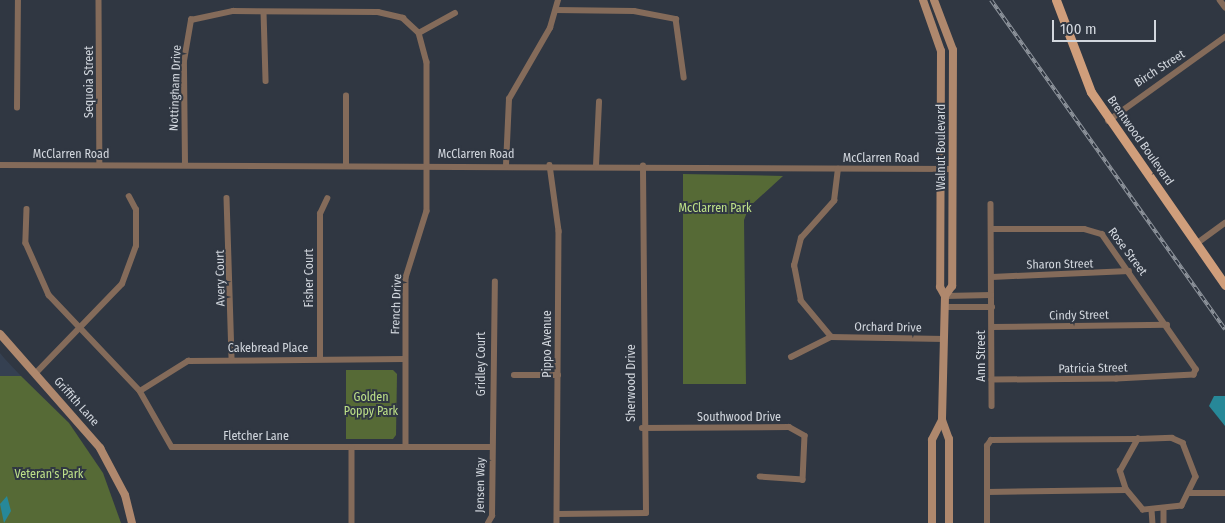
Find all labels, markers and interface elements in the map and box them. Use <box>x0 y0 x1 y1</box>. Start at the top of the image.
scale bar <box>1055 10 1159 42</box>
text: 100 m <box>1060 20 1097 38</box>
street label: Nottingham Drive <box>167 45 185 131</box>
street label: Sequoia Street <box>83 46 97 118</box>
street label: Birch Street <box>1132 47 1188 91</box>
street label: Brentwood Boulevard <box>1104 94 1176 188</box>
street label: Walnut Boulevard <box>935 104 949 190</box>
street label: McClarren Road <box>33 148 109 162</box>
street label: McClarren Road <box>438 148 514 162</box>
street label: McClarren Road <box>843 152 919 166</box>
park label: McClarren Park <box>678 202 752 216</box>
street label: Rose Street <box>1104 225 1150 279</box>
street label: Fisher Court <box>303 249 317 307</box>
street label: Avery Court <box>213 250 229 306</box>
street label: Sharon Street <box>1026 257 1094 273</box>
street label: French Drive <box>389 273 405 335</box>
street label: Cindy Street <box>1049 308 1109 324</box>
street label: Pippo Avenue <box>541 310 555 378</box>
street label: Orchard Drive <box>854 320 922 336</box>
street label: Ann Street <box>975 330 989 382</box>
street label: Gridley Court <box>475 332 489 396</box>
street label: Cakebread Place <box>228 342 308 356</box>
street label: Sherwood Drive <box>625 344 639 422</box>
street label: Patricia Street <box>1058 361 1128 377</box>
street label: Griffith Lane <box>50 375 102 429</box>
park label: Golden Poppy Park <box>344 391 398 419</box>
street label: Southwood Drive <box>697 411 781 425</box>
street label: Fletcher Lane <box>223 430 289 444</box>
street label: Jensen Way <box>473 457 489 513</box>
park label: Veteran's Park <box>15 468 83 482</box>

